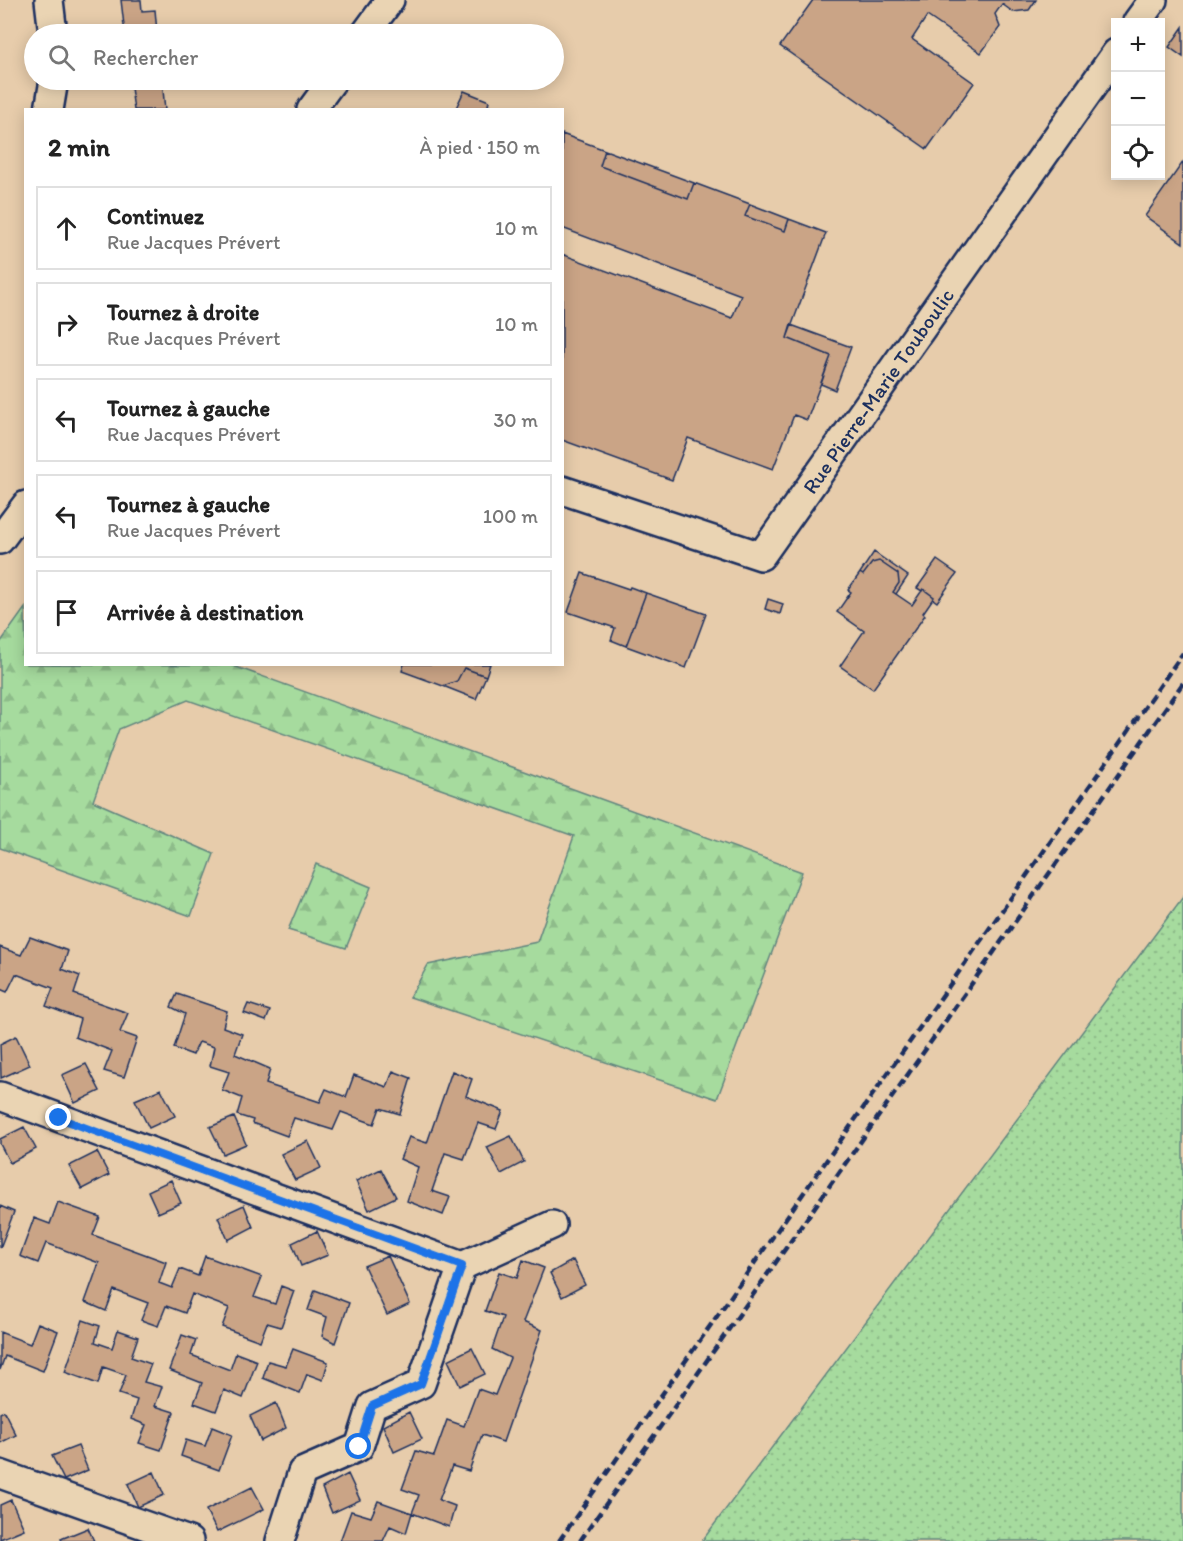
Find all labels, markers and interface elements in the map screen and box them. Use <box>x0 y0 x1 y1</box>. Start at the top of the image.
map controls <box>1111 18 1165 180</box>
button: + <box>1111 18 1165 72</box>
search box <box>24 24 564 90</box>
icon: search <box>45 41 78 74</box>
text: Rechercher <box>93 44 198 71</box>
button: − <box>1111 72 1165 126</box>
button: locate <box>1111 126 1165 180</box>
text: 2 min <box>48 131 110 163</box>
text: À pied · 150 m <box>420 135 540 159</box>
text: Continuez <box>107 203 204 230</box>
icon: ahead <box>50 212 83 245</box>
text: 10 m <box>495 216 538 240</box>
text: Rue Jacques Prévert <box>107 230 281 254</box>
street label: Rue Pierre-Marie Touboulic <box>797 283 959 498</box>
text: Tournez à droite <box>107 299 259 326</box>
icon: right <box>50 308 83 341</box>
text: 10 m <box>495 312 538 336</box>
text: Rue Jacques Prévert <box>107 326 281 350</box>
text: Tournez à gauche <box>107 395 270 422</box>
icon: left <box>50 404 83 437</box>
text: 30 m <box>493 408 538 432</box>
text: Rue Jacques Prévert <box>107 422 281 446</box>
text: Tournez à gauche <box>107 491 270 518</box>
icon: left <box>50 500 83 533</box>
text: 100 m <box>483 504 538 528</box>
text: Rue Jacques Prévert <box>107 518 281 542</box>
icon: arrive <box>50 596 83 629</box>
text: Arrivée à destination <box>107 599 303 626</box>
route end <box>45 1104 71 1130</box>
route start <box>345 1433 371 1459</box>

